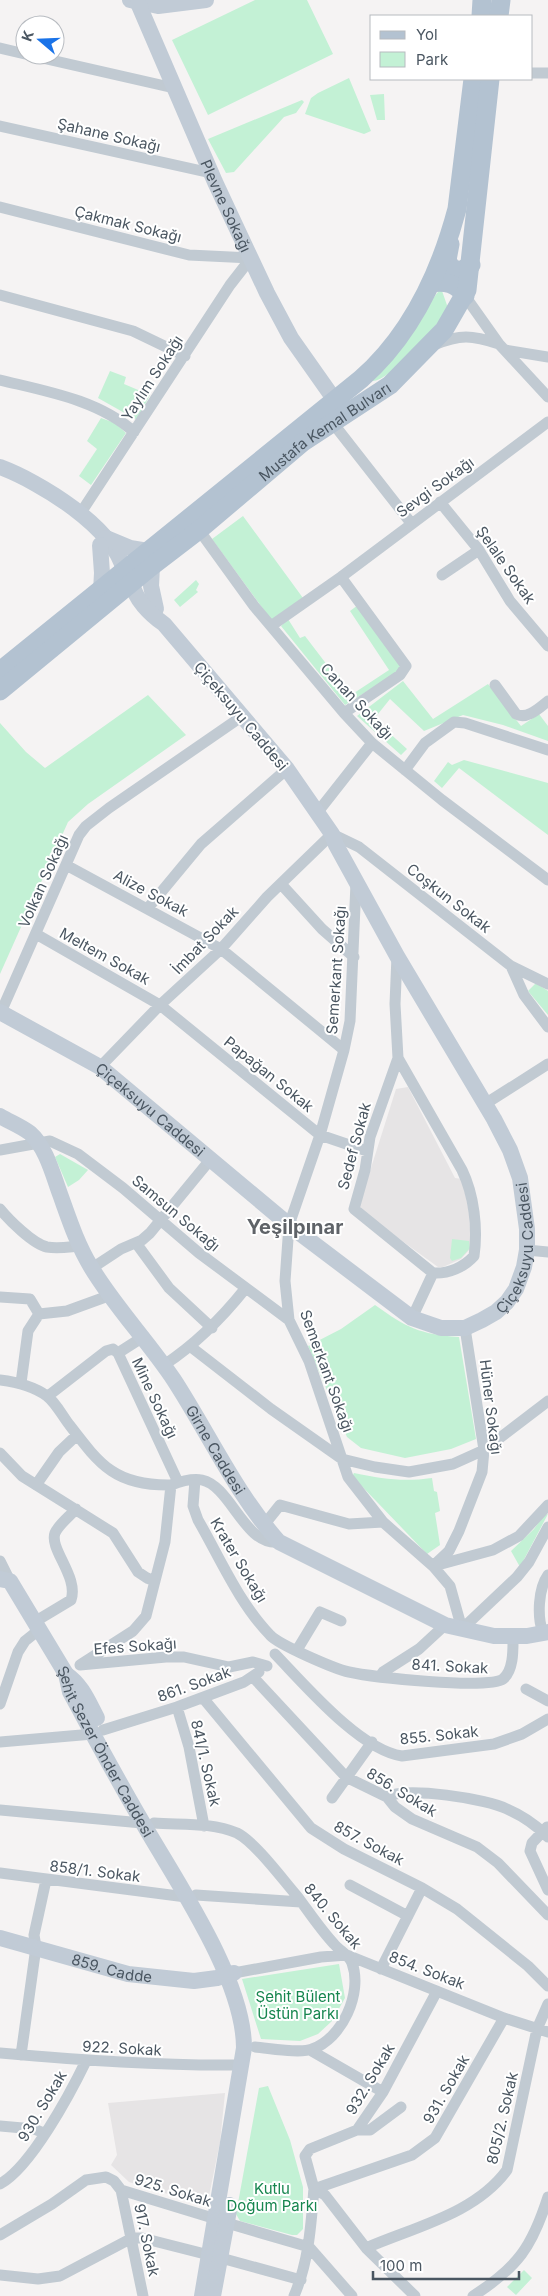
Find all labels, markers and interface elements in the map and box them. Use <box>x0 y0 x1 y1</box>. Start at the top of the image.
north arrow <box>15 15 65 65</box>
legend <box>370 15 533 80</box>
text: Yol <box>416 25 438 44</box>
text: K <box>18 28 37 43</box>
text: Park <box>416 50 449 69</box>
street label: Şahane Sokağı <box>56 114 162 156</box>
street label: Plevne Sokağı <box>197 156 256 255</box>
street label: Çakmak Sokağı <box>72 202 184 246</box>
street label: Yaylım Sokağı <box>117 331 187 425</box>
street label: Mustafa Kemal Bulvarı <box>255 378 394 485</box>
street label: Sevgi Sokağı <box>392 452 478 522</box>
street label: Şelale Sokak <box>472 522 540 608</box>
street label: Çiçeksuyu Caddesi <box>190 658 292 774</box>
street label: Canan Sokağı <box>317 659 397 743</box>
street label: Volkan Sokağı <box>14 831 72 931</box>
street label: Coşkun Sokak <box>403 859 495 937</box>
street label: Alize Sokak <box>110 865 192 921</box>
street label: İmbat Sokak <box>168 901 243 978</box>
street label: Semerkant Sokağı <box>322 905 350 1035</box>
street label: Meltem Sokak <box>56 923 154 989</box>
street label: Papağan Sokak <box>220 1032 318 1116</box>
street label: Çiçeksuyu Caddesi <box>92 1058 209 1160</box>
street label: Sedef Sokak <box>333 1100 375 1192</box>
street label: Samsun Sokağı <box>128 1171 224 1255</box>
street label: Çiçeksuyu Caddesi <box>491 1181 537 1317</box>
district label: Yeşilpınar <box>247 1215 343 1239</box>
street label: Semerkant Sokağı <box>296 1307 358 1435</box>
street label: Mine Sokağı <box>128 1355 182 1441</box>
street label: Hüner Sokağı <box>476 1358 506 1456</box>
street label: Girne Caddesi <box>182 1401 250 1498</box>
street label: Krater Sokağı <box>206 1514 272 1606</box>
street label: Efes Sokağı <box>93 1634 177 1658</box>
street label: 841. Sokak <box>411 1655 490 1678</box>
street label: Şehit Sezer Önder Caddesi <box>54 1662 158 1840</box>
street label: 861. Sokak <box>155 1662 234 1706</box>
street label: 841/1. Sokak <box>187 1718 225 1809</box>
street label: 855. Sokak <box>399 1721 480 1749</box>
street label: 856. Sokak <box>363 1763 442 1821</box>
street label: 857. Sokak <box>331 1817 408 1870</box>
street label: 858/1. Sokak <box>49 1856 142 1886</box>
street label: 840. Sokak <box>300 1879 367 1953</box>
street label: 854. Sokak <box>386 1947 468 1993</box>
street label: 859. Cadde <box>69 1949 153 1986</box>
park label: Şehit Bülent Üstün Parkı <box>256 1987 341 2023</box>
street label: 922. Sokak <box>82 2036 163 2060</box>
street label: 932. Sokak <box>341 2039 399 2118</box>
street label: 931. Sokak <box>419 2050 474 2127</box>
street label: 930. Sokak <box>13 2066 71 2145</box>
street label: 805/2. Sokak <box>482 2069 522 2166</box>
street label: 925. Sokak <box>132 2169 214 2211</box>
park label: Kutlu Doğum Parkı <box>227 2179 318 2215</box>
street label: 917. Sokak <box>130 2202 164 2279</box>
scale bar <box>373 2248 519 2280</box>
text: 100 m <box>380 2256 422 2275</box>

